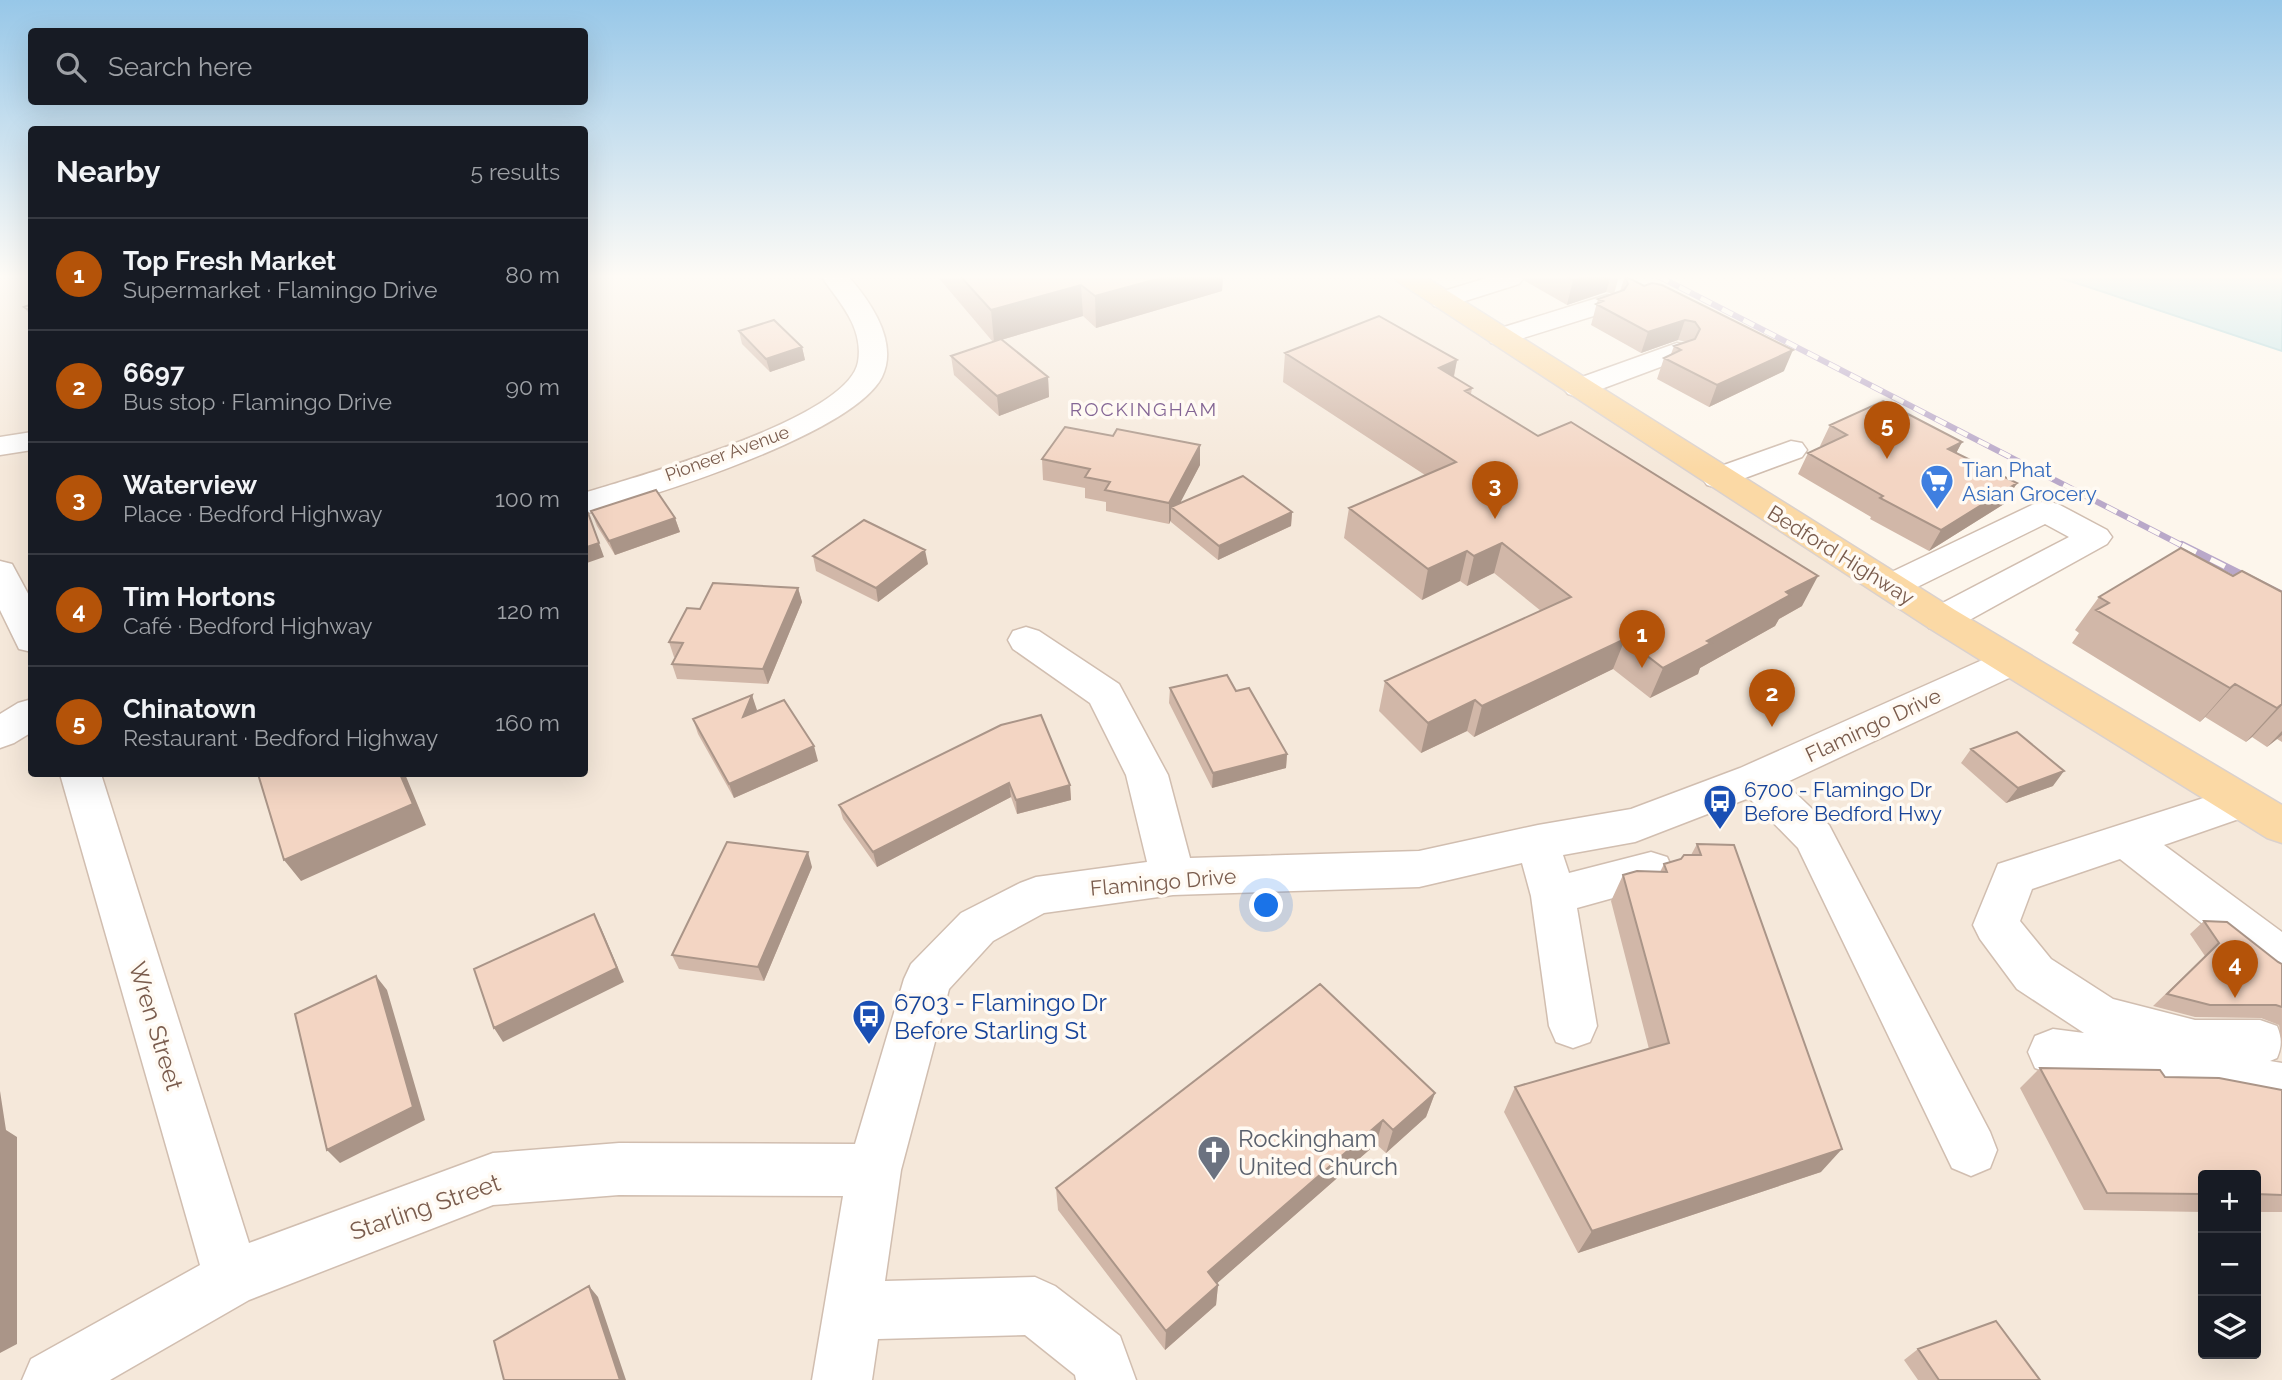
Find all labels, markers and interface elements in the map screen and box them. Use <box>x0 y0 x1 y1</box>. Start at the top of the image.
search box <box>28 28 588 105</box>
icon: search <box>52 48 90 86</box>
text: Search here <box>108 52 252 82</box>
text: Nearby <box>56 154 160 189</box>
text: 5 results <box>471 158 560 185</box>
text: Top Fresh Market <box>123 246 336 276</box>
text: 1 <box>73 261 85 288</box>
text: 80 m <box>505 261 560 288</box>
text: Supermarket · Flamingo Drive <box>123 276 437 303</box>
text: 6697 <box>123 358 184 388</box>
text: 2 <box>73 373 85 400</box>
text: 90 m <box>505 373 560 400</box>
text: Bus stop · Flamingo Drive <box>123 388 392 415</box>
district label: ROCKINGHAM <box>1070 398 1218 420</box>
pin: 5 <box>1864 401 1910 459</box>
street label: Pioneer Avenue <box>662 421 792 485</box>
place label: Tian Phat Asian Grocery <box>1962 457 2097 506</box>
pin: 3 <box>1472 461 1518 519</box>
supermarket icon: Tian Phat Asian Grocery <box>1918 462 1956 511</box>
text: Waterview <box>123 470 257 500</box>
text: 3 <box>73 485 85 512</box>
text: 100 m <box>495 485 560 512</box>
text: Place · Bedford Highway <box>123 500 383 527</box>
street label: Bedford Highway <box>1763 500 1919 610</box>
text: Tim Hortons <box>123 582 275 612</box>
text: 4 <box>72 597 86 624</box>
text: 120 m <box>497 597 560 624</box>
pin: 1 <box>1619 610 1665 668</box>
text: Café · Bedford Highway <box>123 612 372 639</box>
pin: 2 <box>1749 669 1795 727</box>
street label: Flamingo Drive <box>1801 683 1945 767</box>
text: Chinatown <box>123 694 256 724</box>
text: 5 <box>73 709 85 736</box>
text: 160 m <box>495 709 560 736</box>
text: Restaurant · Bedford Highway <box>123 724 438 751</box>
place label: 6700 - Flamingo Dr Before Bedford Hwy <box>1744 777 1942 826</box>
bus stop icon: 6700 - Flamingo Dr Before Bedford Hwy <box>1701 782 1739 831</box>
street label: Flamingo Drive <box>1089 863 1237 901</box>
your location <box>1249 888 1283 922</box>
pin: 4 <box>2212 940 2258 998</box>
street label: Wren Street <box>123 958 189 1094</box>
place label: 6703 - Flamingo Dr Before Starling St <box>894 988 1108 1045</box>
bus stop icon: 6703 - Flamingo Dr Before Starling St <box>850 997 888 1046</box>
place label: Rockingham United Church <box>1238 1124 1398 1181</box>
church icon: Rockingham United Church <box>1195 1133 1233 1182</box>
street label: Starling Street <box>346 1168 504 1246</box>
map controls <box>2198 1170 2261 1359</box>
button: + <box>2198 1170 2261 1233</box>
button: − <box>2198 1233 2261 1296</box>
button: layers <box>2198 1296 2261 1359</box>

